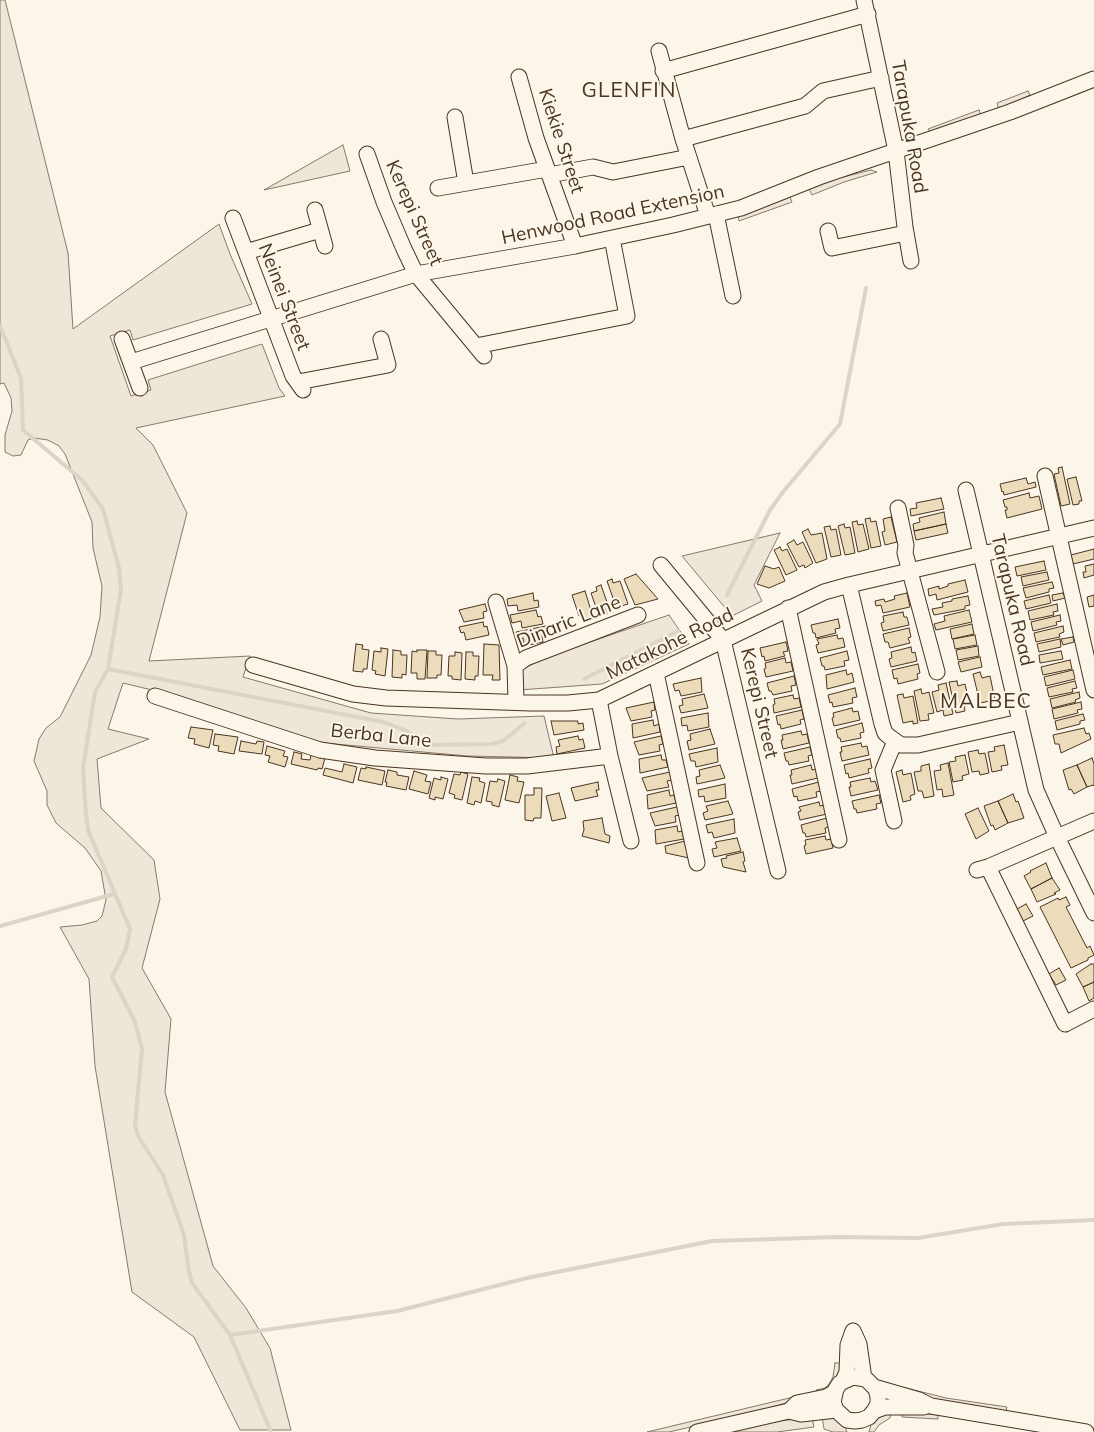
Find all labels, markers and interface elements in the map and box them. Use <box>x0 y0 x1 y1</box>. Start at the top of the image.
street label: Tarapuka Road <box>886 59 932 195</box>
district label: GLENFIN <box>581 78 677 104</box>
street label: Kiekie Street <box>533 86 589 196</box>
street label: Kerepi Street <box>381 157 447 269</box>
street label: Henwood Road Extension <box>500 180 726 250</box>
street label: Neinei Street <box>253 240 315 354</box>
street label: Tarapuka Road <box>986 532 1038 668</box>
street label: Dinaric Lane <box>514 591 624 653</box>
street label: Matakohe Road <box>602 603 738 685</box>
street label: Kerepi Street <box>735 646 783 760</box>
district label: MALBEC <box>939 689 1033 715</box>
street label: Berba Lane <box>330 719 432 753</box>

